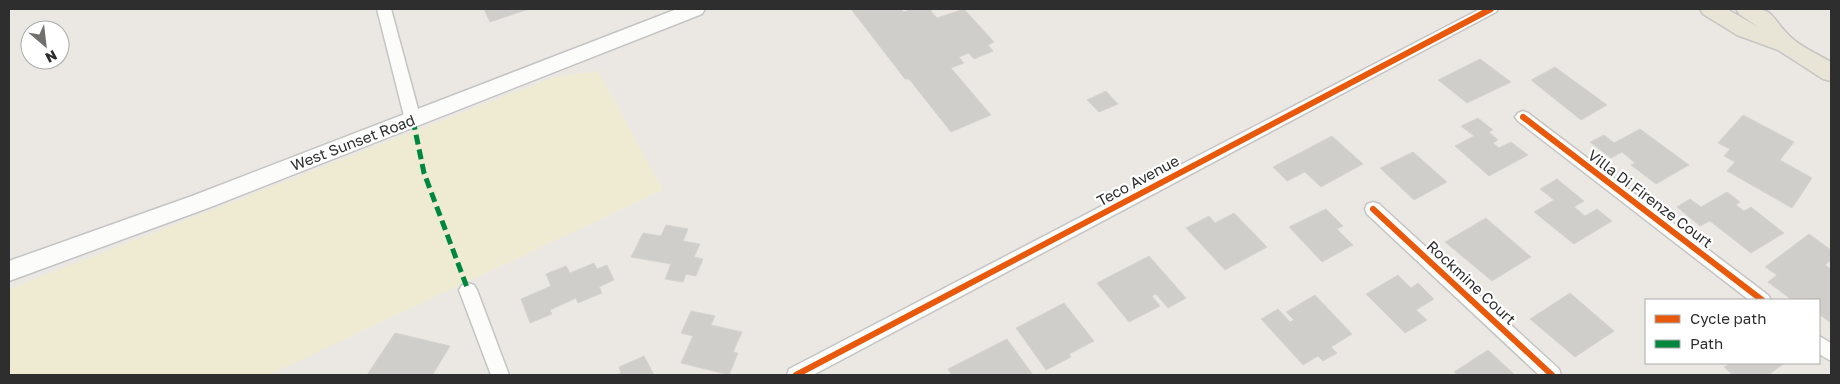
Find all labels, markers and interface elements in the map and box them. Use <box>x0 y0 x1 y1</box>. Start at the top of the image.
north arrow <box>20 20 70 70</box>
text: N <box>43 47 60 67</box>
street label: West Sunset Road <box>288 110 417 174</box>
street label: Villa Di Firenze Court <box>1585 145 1716 251</box>
street label: Teco Avenue <box>1093 151 1182 209</box>
street label: Rockmine Court <box>1423 236 1520 328</box>
legend <box>1645 299 1820 364</box>
text: Cycle path <box>1690 309 1766 327</box>
text: Path <box>1690 334 1723 352</box>

